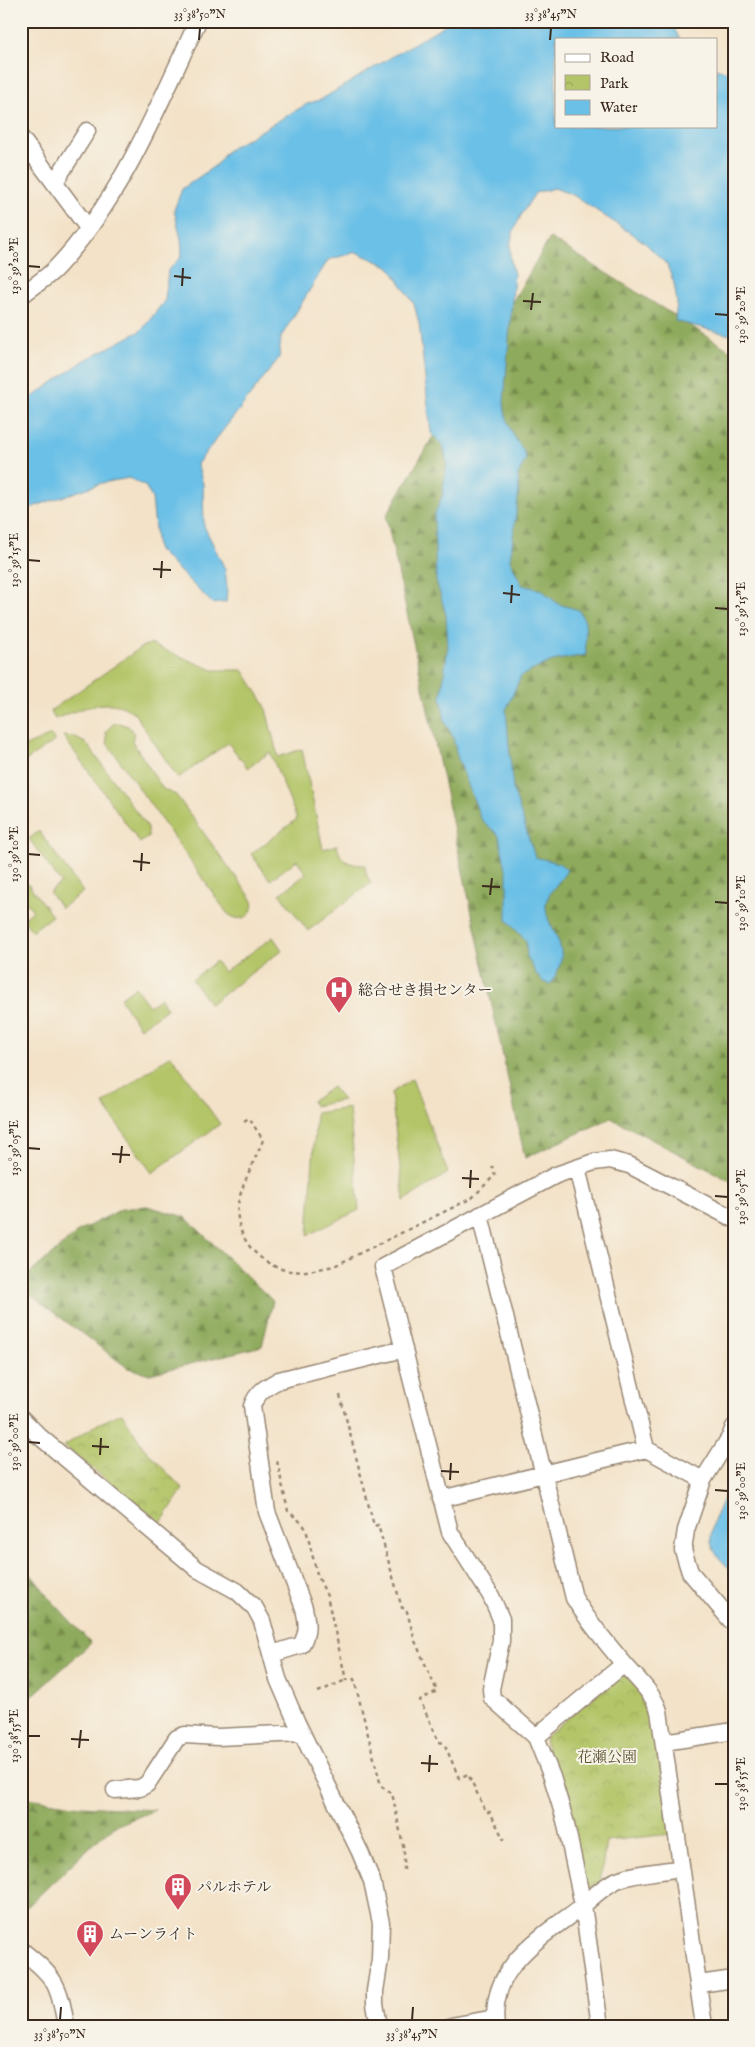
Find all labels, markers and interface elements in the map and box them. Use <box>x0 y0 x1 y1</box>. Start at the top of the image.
text: 33°38'50"N <box>174 7 227 22</box>
text: 33°38'45"N <box>525 7 578 22</box>
legend <box>555 38 718 128</box>
text: Road <box>600 48 635 67</box>
text: Park <box>600 74 630 93</box>
text: Water <box>600 98 638 117</box>
text: 130°39'20"E <box>7 237 22 295</box>
text: 130°39'20"E <box>734 286 749 344</box>
text: 130°39'15"E <box>7 533 22 587</box>
text: 130°39'15"E <box>734 582 749 636</box>
text: 130°39'10"E <box>7 826 22 882</box>
text: 130°39'10"E <box>734 875 749 931</box>
hospital icon: 総合せき損センター <box>324 975 354 1014</box>
place label: 総合せき損センター <box>358 981 492 1000</box>
text: 130°39'05"E <box>7 1120 22 1176</box>
text: 130°39'05"E <box>734 1169 749 1225</box>
text: 130°39'00"E <box>7 1413 22 1471</box>
text: 130°39'00"E <box>734 1462 749 1520</box>
text: 130°38'55"E <box>7 1709 22 1763</box>
park label: 花瀬公園 <box>577 1748 637 1767</box>
text: 130°38'55"E <box>734 1757 749 1811</box>
building icon: パルホテル <box>163 1872 193 1911</box>
place label: パルホテル <box>197 1878 271 1897</box>
building icon: ムーンライト <box>75 1919 105 1958</box>
place label: ムーンライト <box>109 1925 198 1944</box>
text: 33°38'50"N <box>34 2027 87 2042</box>
text: 33°38'45"N <box>386 2027 439 2042</box>

